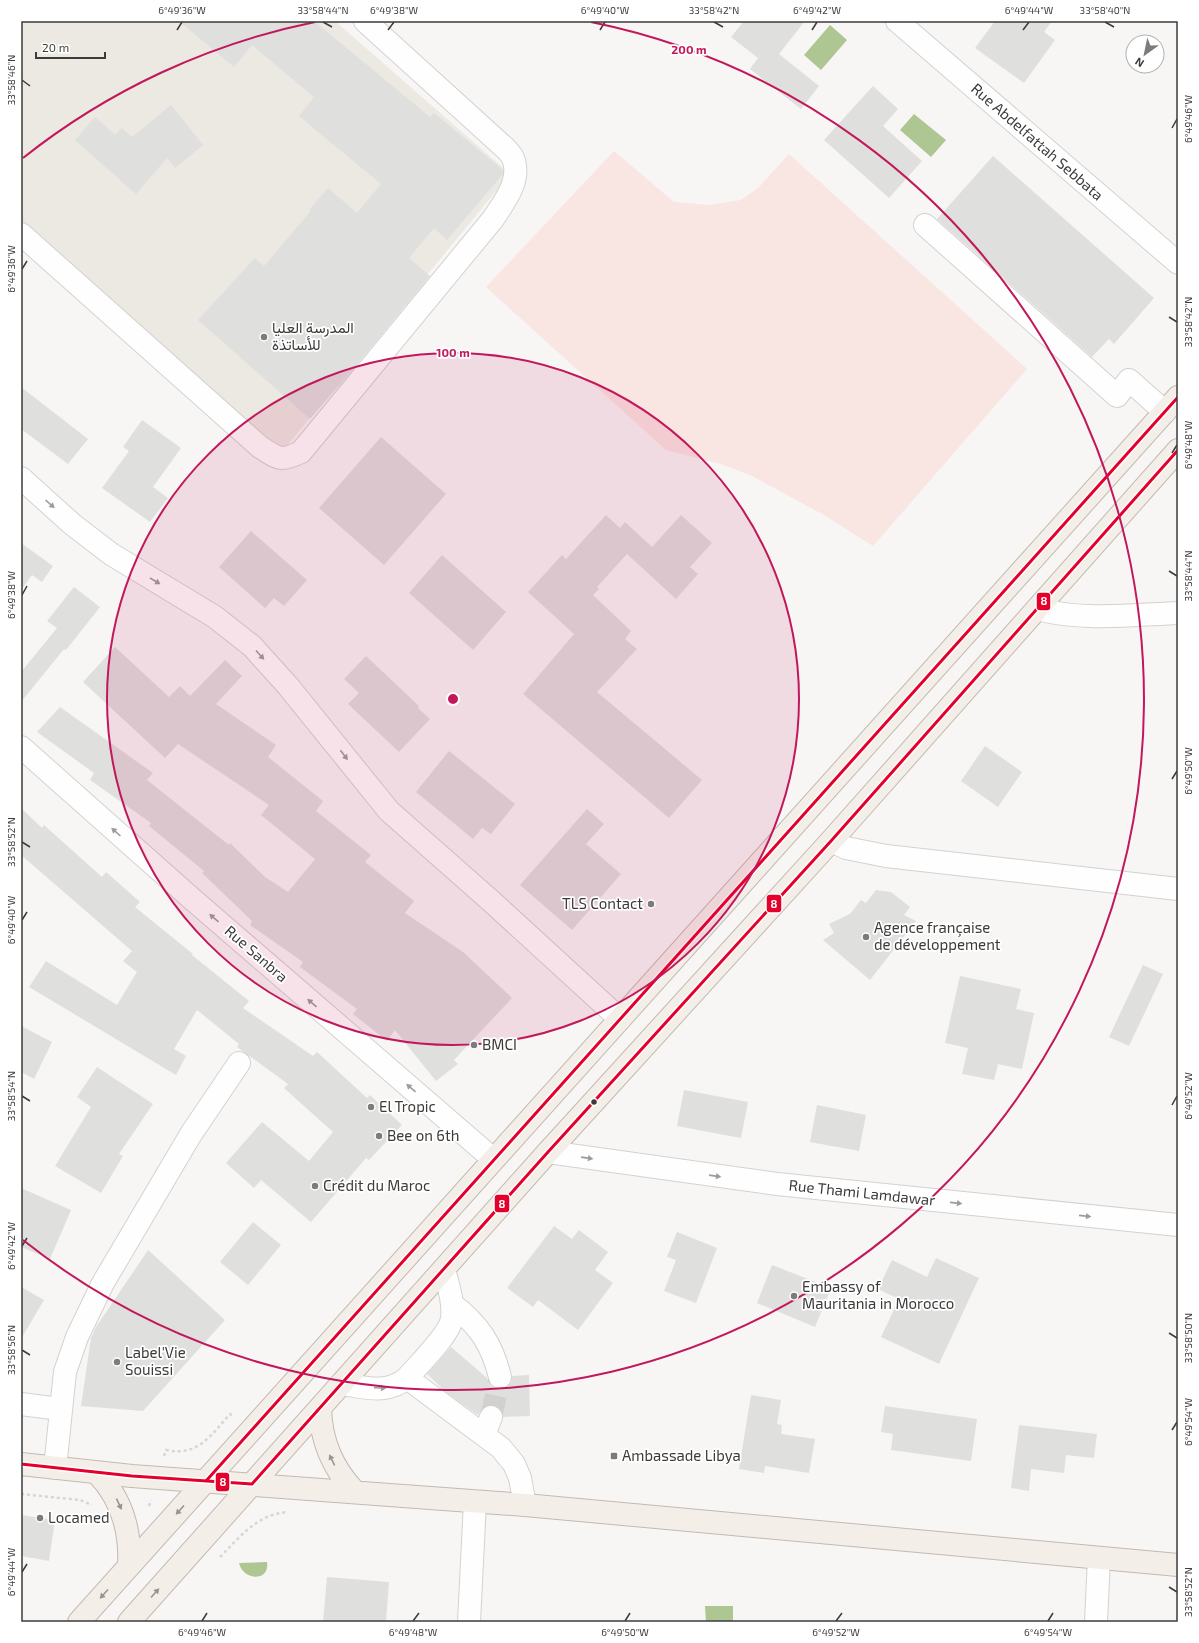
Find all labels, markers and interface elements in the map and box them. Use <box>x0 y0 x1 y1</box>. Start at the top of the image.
text: 6°49'36"W <box>158 4 206 16</box>
text: 33°58'44"N <box>298 4 348 16</box>
text: 6°49'38"W <box>370 4 418 16</box>
text: 6°49'40"W <box>581 4 630 16</box>
text: 33°58'42"N <box>689 4 739 16</box>
text: 6°49'42"W <box>793 4 841 16</box>
text: 6°49'44"W <box>1005 4 1054 16</box>
text: 33°58'40"N <box>1080 4 1130 16</box>
scale bar <box>36 34 105 60</box>
north arrow <box>1125 34 1165 74</box>
text: 20 m <box>42 40 69 54</box>
text: 200 m <box>671 42 707 56</box>
text: 33°58'46"N <box>5 55 17 105</box>
text: N <box>1132 55 1146 70</box>
street label: Rue Abdelfattah Sebbata <box>968 79 1107 204</box>
text: 6°49'46"W <box>1182 94 1194 143</box>
text: 6°49'36"W <box>5 245 17 293</box>
text: 33°58'42"N <box>1182 297 1194 347</box>
place label: المدرسة العليا للأساتذة <box>272 318 354 353</box>
marker: المدرسة العليا للأساتذة <box>259 332 269 342</box>
text: 100 m <box>436 345 470 359</box>
text: 6°49'48"W <box>1182 420 1194 469</box>
one-way arrow <box>45 500 55 509</box>
text: 33°58'44"N <box>1182 551 1194 601</box>
text: 6°49'38"W <box>5 571 17 619</box>
one-way arrow <box>149 577 161 584</box>
line badge: 8 <box>1036 592 1051 611</box>
text: 8 <box>1041 594 1048 607</box>
one-way arrow <box>256 650 265 661</box>
centre of rings <box>446 692 460 706</box>
text: 6°49'50"W <box>1182 747 1194 795</box>
one-way arrow <box>340 749 348 760</box>
text: 33°58'52"N <box>5 817 17 867</box>
one-way arrow <box>112 828 121 837</box>
place label: TLS Contact <box>562 894 643 912</box>
line badge: 8 <box>766 894 782 913</box>
text: 6°49'40"W <box>5 895 17 944</box>
text: 8 <box>771 897 778 910</box>
marker: TLS Contact <box>646 899 656 909</box>
one-way arrow <box>208 913 219 922</box>
place label: Agence française de développement <box>874 918 1001 953</box>
street label: Rue Sanbra <box>222 921 292 985</box>
marker: Agence française de développement <box>861 932 871 942</box>
one-way arrow <box>307 998 318 1007</box>
place label: BMCI <box>482 1035 517 1053</box>
marker: BMCI <box>469 1040 479 1050</box>
text: 33°58'54"N <box>5 1071 17 1121</box>
text: 6°49'52"W <box>1182 1072 1194 1120</box>
one-way arrow <box>405 1083 416 1092</box>
place label: El Tropic <box>379 1097 436 1115</box>
unlabelled marker <box>589 1097 599 1107</box>
marker: El Tropic <box>366 1102 376 1112</box>
place label: Bee on 6th <box>387 1126 459 1144</box>
marker: Bee on 6th <box>374 1131 384 1141</box>
one-way arrow <box>581 1155 593 1161</box>
one-way arrow <box>709 1173 721 1179</box>
street label: Rue Thami Lamdawar <box>788 1175 936 1209</box>
place label: Crédit du Maroc <box>323 1176 430 1194</box>
marker: Crédit du Maroc <box>310 1181 320 1191</box>
line badge: 8 <box>494 1194 510 1213</box>
text: 8 <box>499 1197 506 1210</box>
one-way arrow <box>950 1199 962 1206</box>
one-way arrow <box>1079 1212 1091 1219</box>
text: 6°49'42"W <box>5 1222 17 1270</box>
place label: Embassy of Mauritania in Morocco <box>802 1277 954 1312</box>
marker: Embassy of Mauritania in Morocco <box>789 1291 799 1301</box>
text: 33°58'50"N <box>1182 1313 1194 1363</box>
text: 33°58'56"N <box>5 1325 17 1375</box>
place label: Label'Vie Souissi <box>125 1343 186 1378</box>
marker: Label'Vie Souissi <box>112 1357 122 1367</box>
one-way arrow <box>374 1385 386 1392</box>
text: 6°49'54"W <box>1182 1398 1194 1446</box>
place label: Ambassade Libya <box>622 1446 741 1464</box>
marker: Ambassade Libya <box>609 1451 619 1461</box>
one-way arrow <box>329 1454 335 1466</box>
line badge: 8 <box>215 1472 230 1492</box>
text: 8 <box>220 1475 227 1488</box>
one-way arrow <box>116 1499 122 1510</box>
one-way arrow <box>175 1505 185 1515</box>
place label: Locamed <box>48 1508 110 1526</box>
marker: Locamed <box>35 1513 45 1523</box>
text: 6°49'44"W <box>5 1547 17 1596</box>
text: 33°58'52"N <box>1182 1567 1194 1617</box>
one-way arrow <box>150 1588 159 1598</box>
one-way arrow <box>99 1589 108 1599</box>
text: 6°49'46"W <box>178 1626 227 1638</box>
text: 6°49'48"W <box>389 1626 438 1638</box>
text: 6°49'50"W <box>601 1626 649 1638</box>
text: 6°49'52"W <box>812 1626 860 1638</box>
text: 6°49'54"W <box>1024 1626 1072 1638</box>

